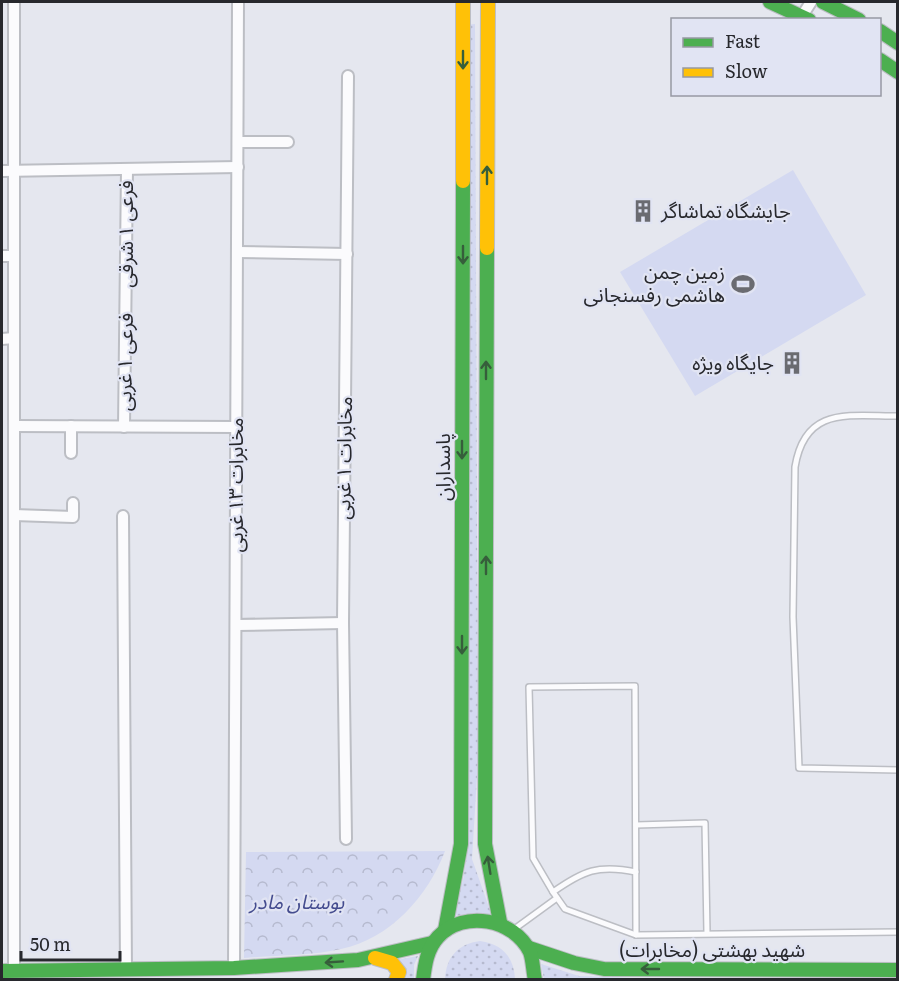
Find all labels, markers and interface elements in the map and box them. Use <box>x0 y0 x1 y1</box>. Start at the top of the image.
legend <box>671 18 881 96</box>
text: Fast <box>725 27 761 54</box>
one-way arrow <box>457 49 469 69</box>
text: Slow <box>725 57 768 84</box>
one-way arrow <box>481 166 493 186</box>
street label: فرعی ۱ شرقی <box>109 180 139 288</box>
place label: جایشگاه تماشاگر <box>660 194 791 224</box>
building icon: جایشگاه تماشاگر <box>630 198 656 224</box>
one-way arrow <box>457 244 469 264</box>
place label: زمین چمن هاشمی رفسنجانی <box>584 255 725 308</box>
sports icon: زمین چمن هاشمی رفسنجانی <box>730 271 756 297</box>
street label: فرعی ۱ غربی <box>107 313 139 411</box>
place label: جایگاه ویژه <box>692 346 774 376</box>
building icon: جایگاه ویژه <box>779 350 805 376</box>
one-way arrow <box>480 361 492 381</box>
street label: مخابرات ۱ غربی <box>326 396 358 520</box>
street label: مخابرات ۱۳ غربی <box>219 418 249 552</box>
street label: پاسداران <box>426 433 456 501</box>
one-way arrow <box>456 439 468 459</box>
one-way arrow <box>480 556 492 576</box>
one-way arrow <box>456 634 468 654</box>
one-way arrow <box>483 856 494 875</box>
park label: بوستان مادر <box>248 885 345 915</box>
scale bar <box>21 924 120 962</box>
text: 50 m <box>30 930 71 957</box>
street label: شهید بهشتی (مخابرات) <box>619 933 805 963</box>
one-way arrow <box>324 957 344 968</box>
one-way arrow <box>641 963 661 975</box>

